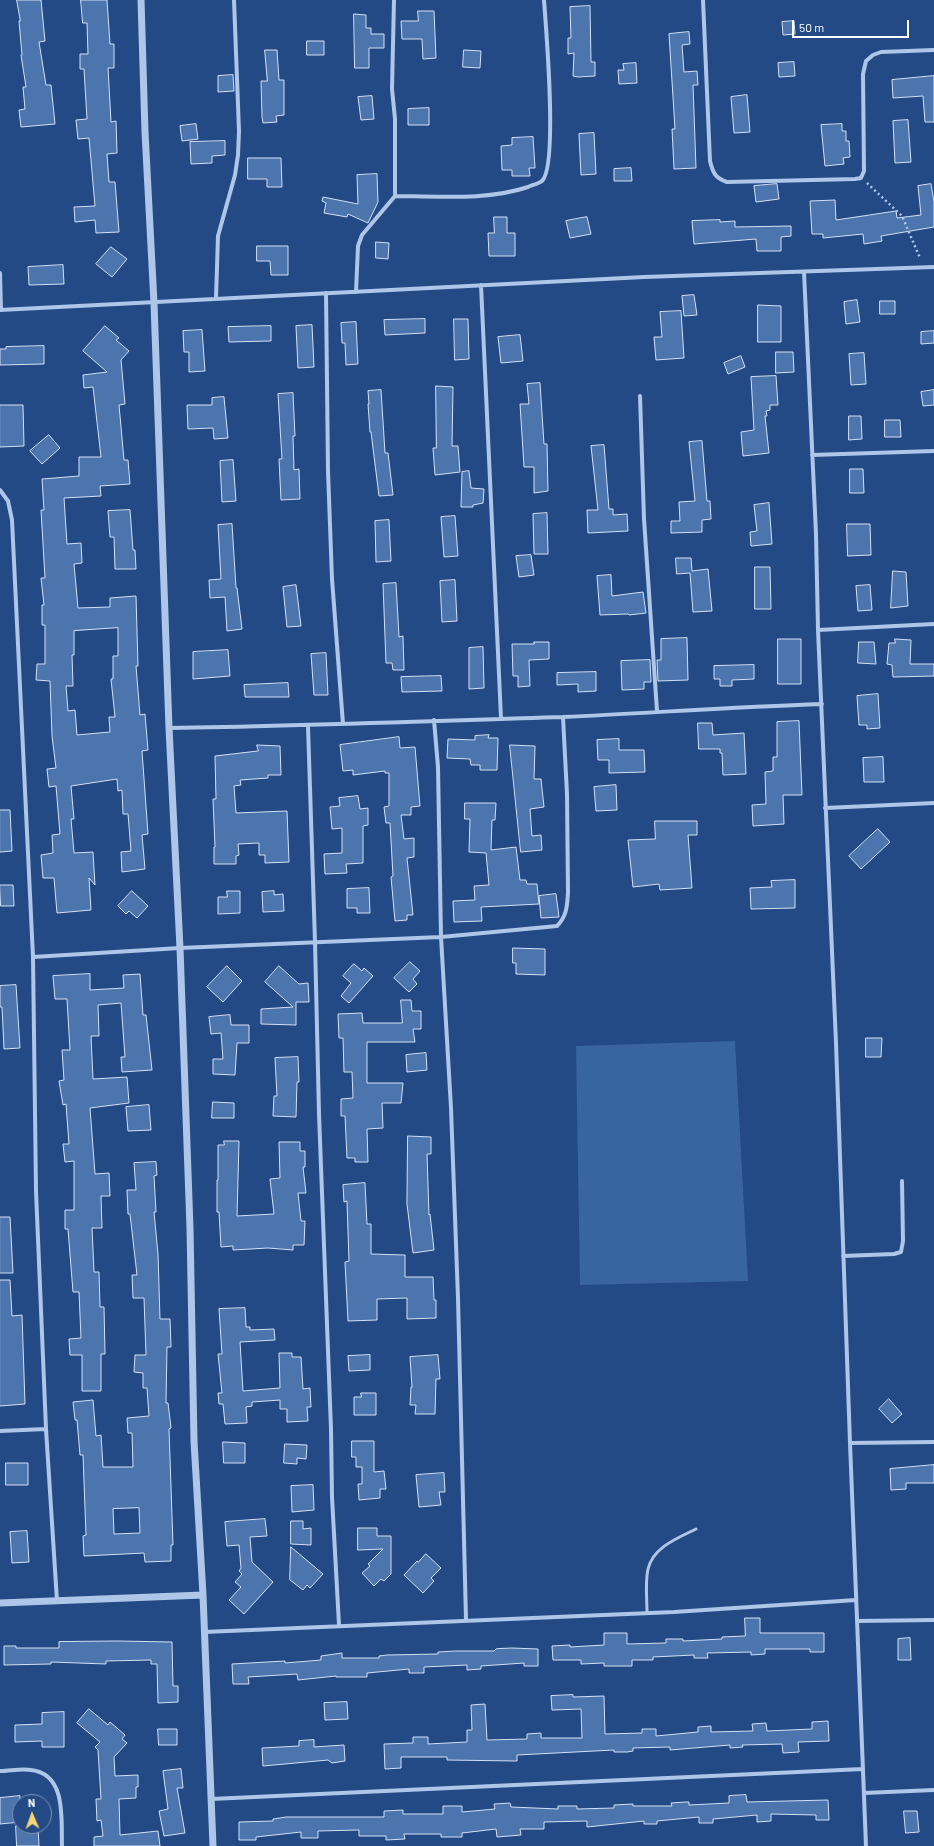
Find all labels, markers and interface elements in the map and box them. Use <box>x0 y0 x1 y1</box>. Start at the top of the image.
scale bar <box>794 12 911 38</box>
text: 50 m <box>799 20 824 34</box>
north arrow <box>12 1794 52 1834</box>
text: N <box>28 1796 35 1809</box>

